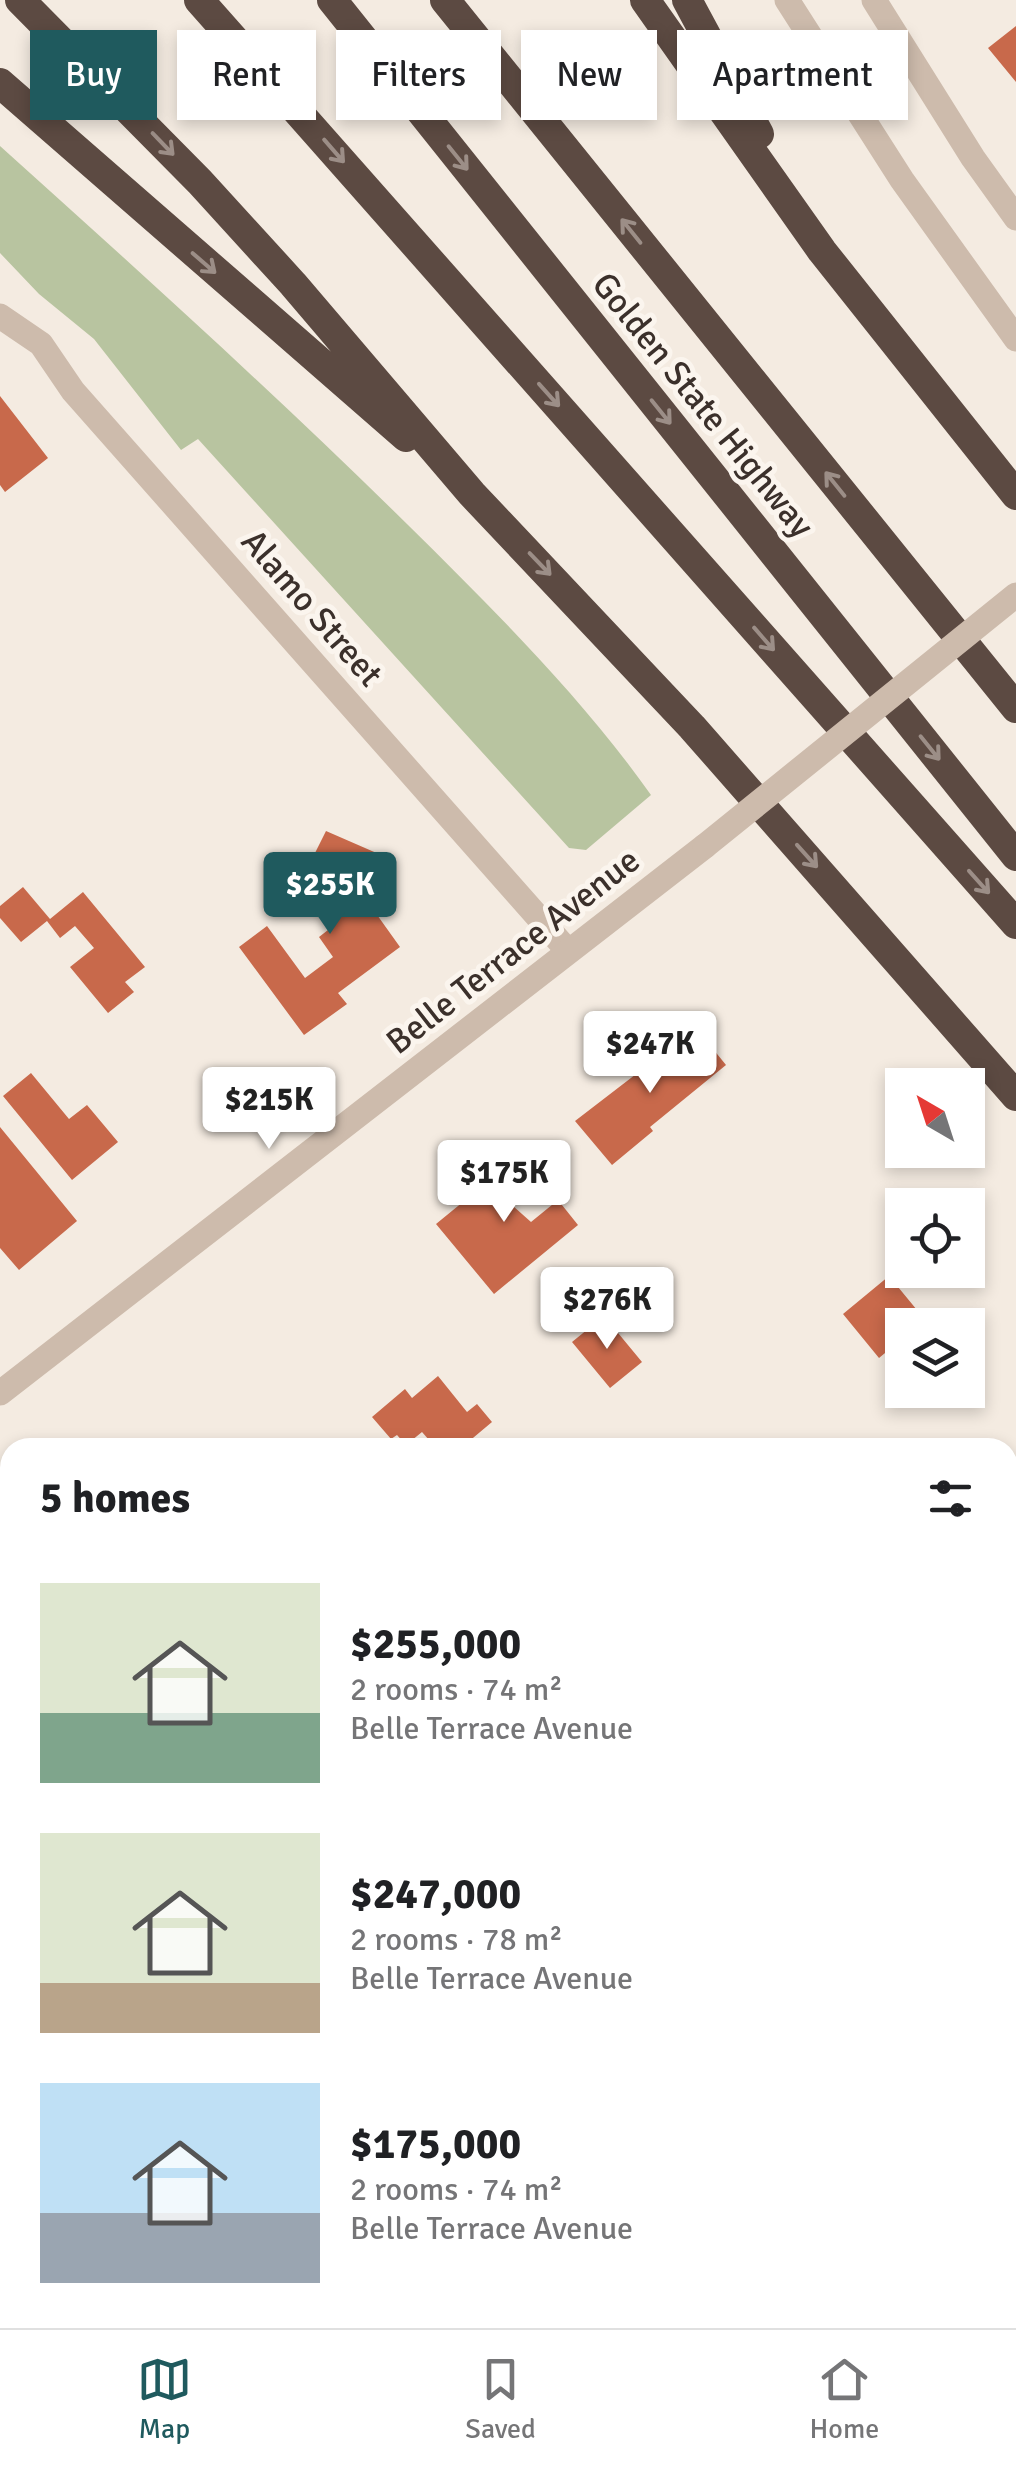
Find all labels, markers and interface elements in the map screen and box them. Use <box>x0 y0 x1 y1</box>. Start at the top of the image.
chip: Buy <box>30 30 157 120</box>
chip: Rent <box>177 30 316 120</box>
chip: Filters <box>336 30 501 120</box>
chip: New <box>521 30 657 120</box>
chip: Apartment <box>677 30 908 120</box>
one-way arrow <box>151 131 175 155</box>
one-way arrow <box>323 138 346 163</box>
one-way arrow <box>447 145 469 171</box>
one-way arrow <box>620 218 642 244</box>
one-way arrow <box>191 252 217 274</box>
street label: Golden State Highway <box>583 264 823 546</box>
one-way arrow <box>538 382 561 407</box>
one-way arrow <box>650 398 671 425</box>
one-way arrow <box>824 471 846 497</box>
street label: Alamo Street <box>232 521 392 695</box>
one-way arrow <box>528 552 552 576</box>
one-way arrow <box>752 626 775 651</box>
one-way arrow <box>919 734 940 761</box>
street label: Belle Terrace Avenue <box>378 839 648 1063</box>
one-way arrow <box>795 843 818 868</box>
pin: $255K <box>260 852 400 937</box>
text: $255K <box>286 865 374 904</box>
one-way arrow <box>968 869 991 894</box>
pin: $247K <box>580 1011 720 1096</box>
text: $247K <box>606 1024 694 1063</box>
pin: $215K <box>199 1067 339 1152</box>
north arrow <box>885 1068 985 1168</box>
map controls <box>885 1068 985 1408</box>
text: $215K <box>225 1080 313 1119</box>
pin: $175K <box>434 1140 574 1225</box>
text: $175K <box>460 1153 548 1192</box>
button: locate <box>885 1188 985 1288</box>
pin: $276K <box>537 1267 677 1352</box>
text: $276K <box>563 1280 651 1319</box>
button: layers <box>885 1308 985 1408</box>
icon: filters <box>923 1471 978 1526</box>
text: 5 homes <box>40 1473 190 1524</box>
text: $255,000 <box>350 1619 521 1670</box>
icon: home <box>120 1623 240 1743</box>
text: 2 rooms · 74 m² <box>350 1670 563 1709</box>
text: Belle Terrace Avenue <box>350 1709 633 1748</box>
text: $247,000 <box>350 1869 521 1920</box>
icon: home <box>120 1873 240 1993</box>
text: 2 rooms · 78 m² <box>350 1920 563 1959</box>
text: Belle Terrace Avenue <box>350 1959 633 1998</box>
text: $175,000 <box>350 2119 521 2170</box>
icon: home <box>120 2123 240 2243</box>
text: 2 rooms · 74 m² <box>350 2170 563 2209</box>
text: Belle Terrace Avenue <box>350 2209 633 2248</box>
tab: Map <box>137 2352 192 2446</box>
tab: Saved <box>465 2352 536 2446</box>
tab: Home <box>809 2352 879 2446</box>

